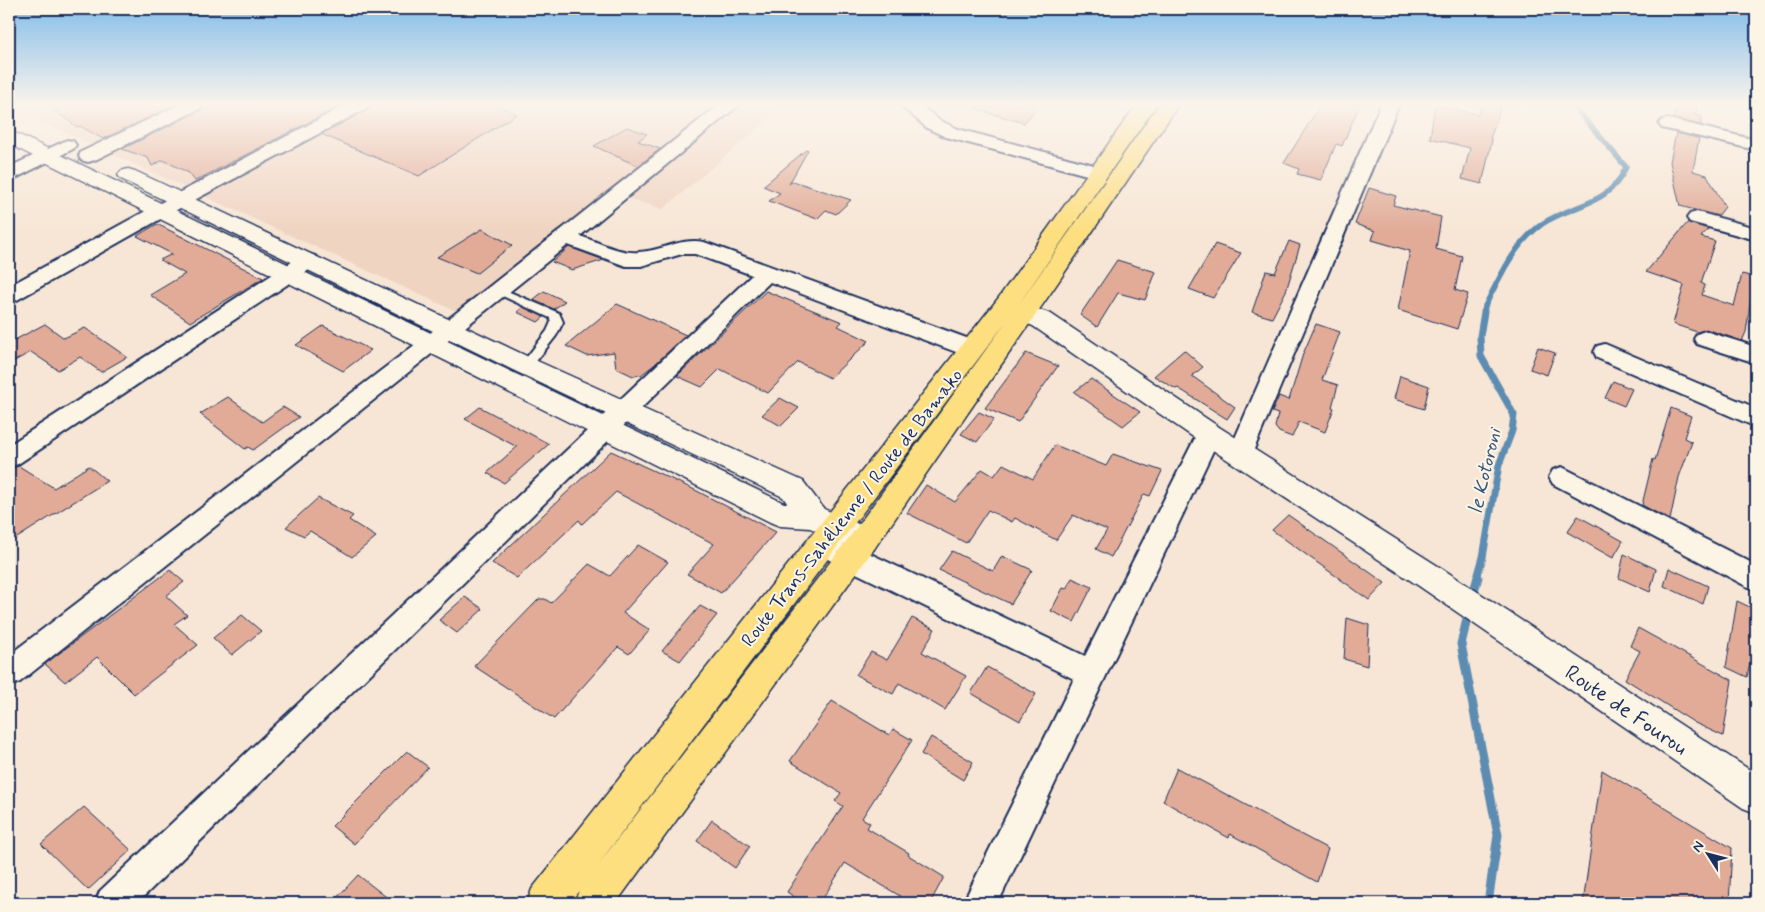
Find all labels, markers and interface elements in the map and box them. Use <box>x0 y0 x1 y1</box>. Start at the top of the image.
street label: Route Trans-Sahélienne / Route de Bamako <box>736 364 969 652</box>
water label: le Kotoroni <box>1463 423 1509 517</box>
street label: Route de Fourou <box>1559 659 1693 762</box>
north arrow <box>1682 830 1732 880</box>
text: N <box>1688 838 1708 856</box>

